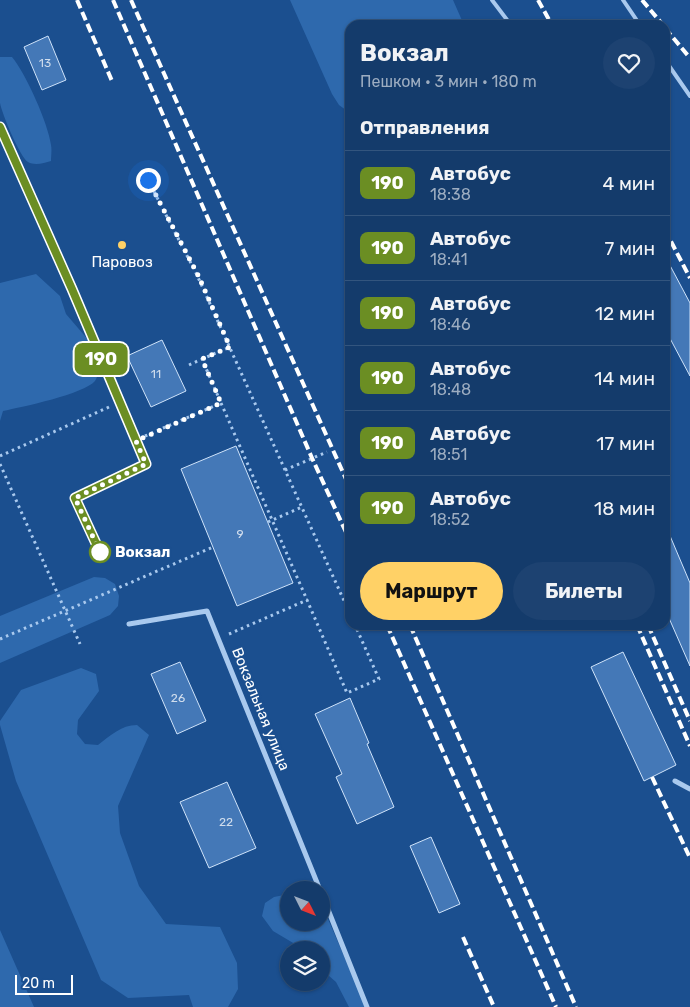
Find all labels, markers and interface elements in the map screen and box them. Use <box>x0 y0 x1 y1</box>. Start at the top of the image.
button: heart <box>603 37 655 89</box>
text: Вокзал <box>360 39 449 67</box>
house number: 13 <box>39 56 51 70</box>
text: Пешком · 3 мин · 180 m <box>360 72 537 91</box>
text: Отправления <box>360 116 490 139</box>
text: Автобус <box>430 162 511 185</box>
your location <box>136 168 161 193</box>
text: 190 <box>371 172 404 194</box>
text: 4 мин <box>602 172 655 195</box>
text: 18:38 <box>430 185 471 204</box>
text: Автобус <box>430 227 511 250</box>
text: 190 <box>371 237 404 259</box>
text: 7 мин <box>604 237 655 260</box>
marker: Паровоз <box>116 239 128 251</box>
text: 18:41 <box>430 250 468 269</box>
place label: Паровоз <box>91 253 153 271</box>
text: Автобус <box>430 292 511 315</box>
text: 190 <box>371 302 404 324</box>
text: 12 мин <box>595 302 655 325</box>
text: 18:46 <box>430 315 471 334</box>
line badge: 190 <box>72 343 130 375</box>
text: 190 <box>85 348 117 370</box>
text: Автобус <box>430 357 511 380</box>
house number: 11 <box>151 367 161 381</box>
text: 190 <box>371 367 404 389</box>
text: 14 мин <box>594 367 655 390</box>
text: 18:48 <box>430 380 471 399</box>
text: Автобус <box>430 422 511 445</box>
text: 190 <box>371 432 404 454</box>
text: 17 мин <box>596 432 655 455</box>
text: 18:51 <box>430 445 467 464</box>
text: Автобус <box>430 487 511 510</box>
text: 190 <box>371 497 404 519</box>
text: 18 мин <box>594 497 655 520</box>
text: 18:52 <box>430 510 470 529</box>
house number: 9 <box>236 527 244 541</box>
marker: Вокзал <box>89 541 111 563</box>
place label: Вокзал <box>115 543 170 561</box>
button: Маршрут <box>360 562 503 620</box>
button: Билеты <box>513 562 655 620</box>
street label: Вокзальная улица <box>228 645 294 773</box>
house number: 26 <box>171 691 185 705</box>
house number: 22 <box>219 815 233 829</box>
north arrow <box>280 881 330 931</box>
map controls <box>280 881 330 991</box>
button: layers <box>280 941 330 991</box>
scale bar <box>15 972 72 995</box>
text: 20 m <box>22 975 55 992</box>

